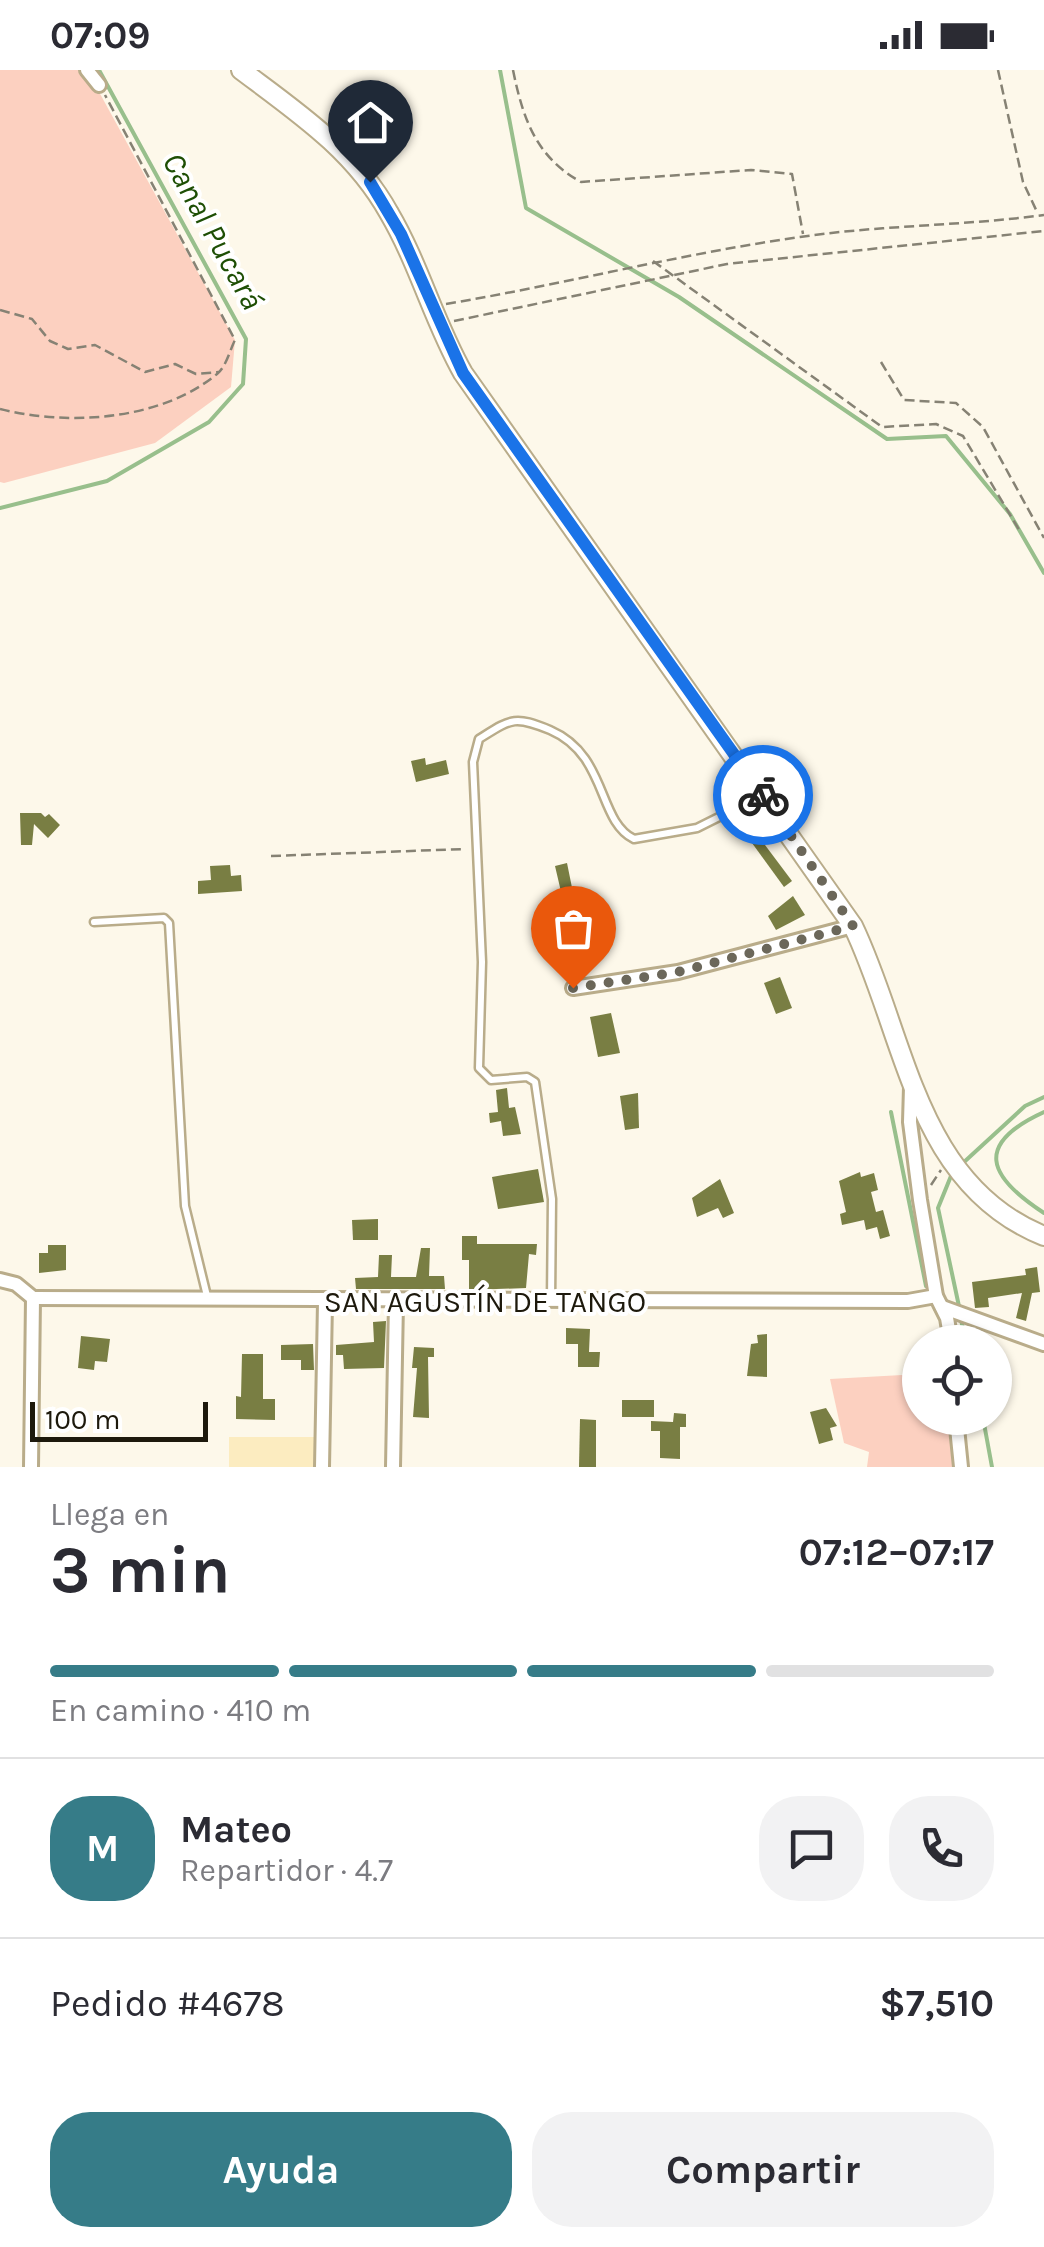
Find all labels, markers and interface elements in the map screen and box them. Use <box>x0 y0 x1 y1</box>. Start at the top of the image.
text: 07:09 <box>50 13 150 58</box>
pin <box>328 80 413 183</box>
icon: home <box>343 95 398 150</box>
water label: Canal Pucará <box>155 146 271 316</box>
courier <box>713 745 813 845</box>
icon: bike <box>736 768 791 823</box>
pin <box>531 886 616 989</box>
icon: bag <box>546 901 601 956</box>
street label: SAN AGUSTÍN DE TANGO <box>324 1284 646 1320</box>
map controls <box>902 1325 1012 1435</box>
button: locate <box>902 1325 1012 1435</box>
scale bar <box>30 1397 208 1442</box>
text: 100 m <box>45 1403 120 1436</box>
text: Llega en <box>50 1496 169 1533</box>
text: 07:12–07:17 <box>799 1530 994 1575</box>
text: 3 min <box>50 1532 230 1608</box>
text: En camino · 410 m <box>50 1692 311 1729</box>
button: chat <box>759 1796 864 1901</box>
button: phone <box>889 1796 994 1901</box>
text: Mateo <box>180 1807 292 1852</box>
text: M <box>86 1826 119 1871</box>
text: Repartidor · 4.7 <box>180 1852 393 1889</box>
text: Pedido #4678 <box>50 1981 285 2026</box>
text: $7,510 <box>880 1981 994 2026</box>
button: Ayuda <box>50 2112 512 2227</box>
button: Compartir <box>532 2112 994 2227</box>

